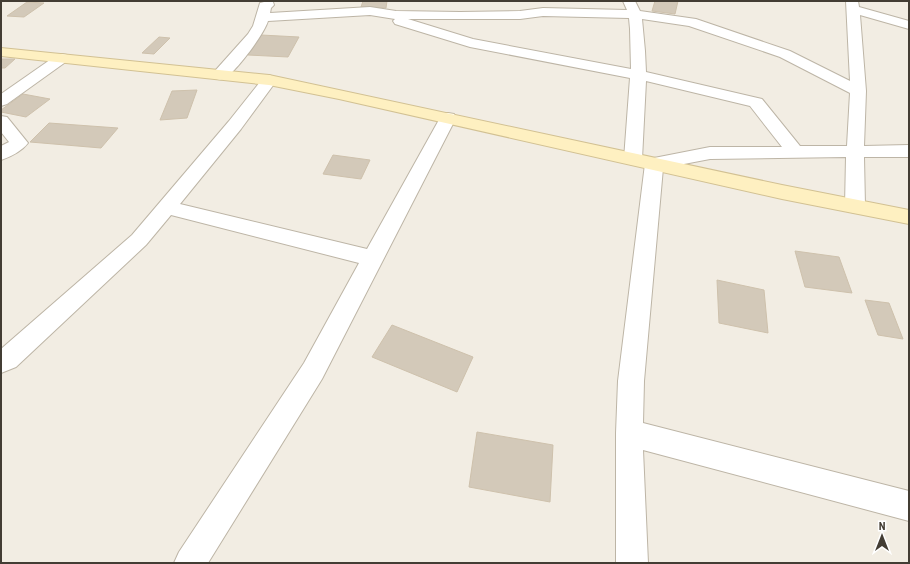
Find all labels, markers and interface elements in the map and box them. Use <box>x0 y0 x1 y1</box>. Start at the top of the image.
north arrow <box>862 516 902 556</box>
text: N <box>879 520 886 533</box>

